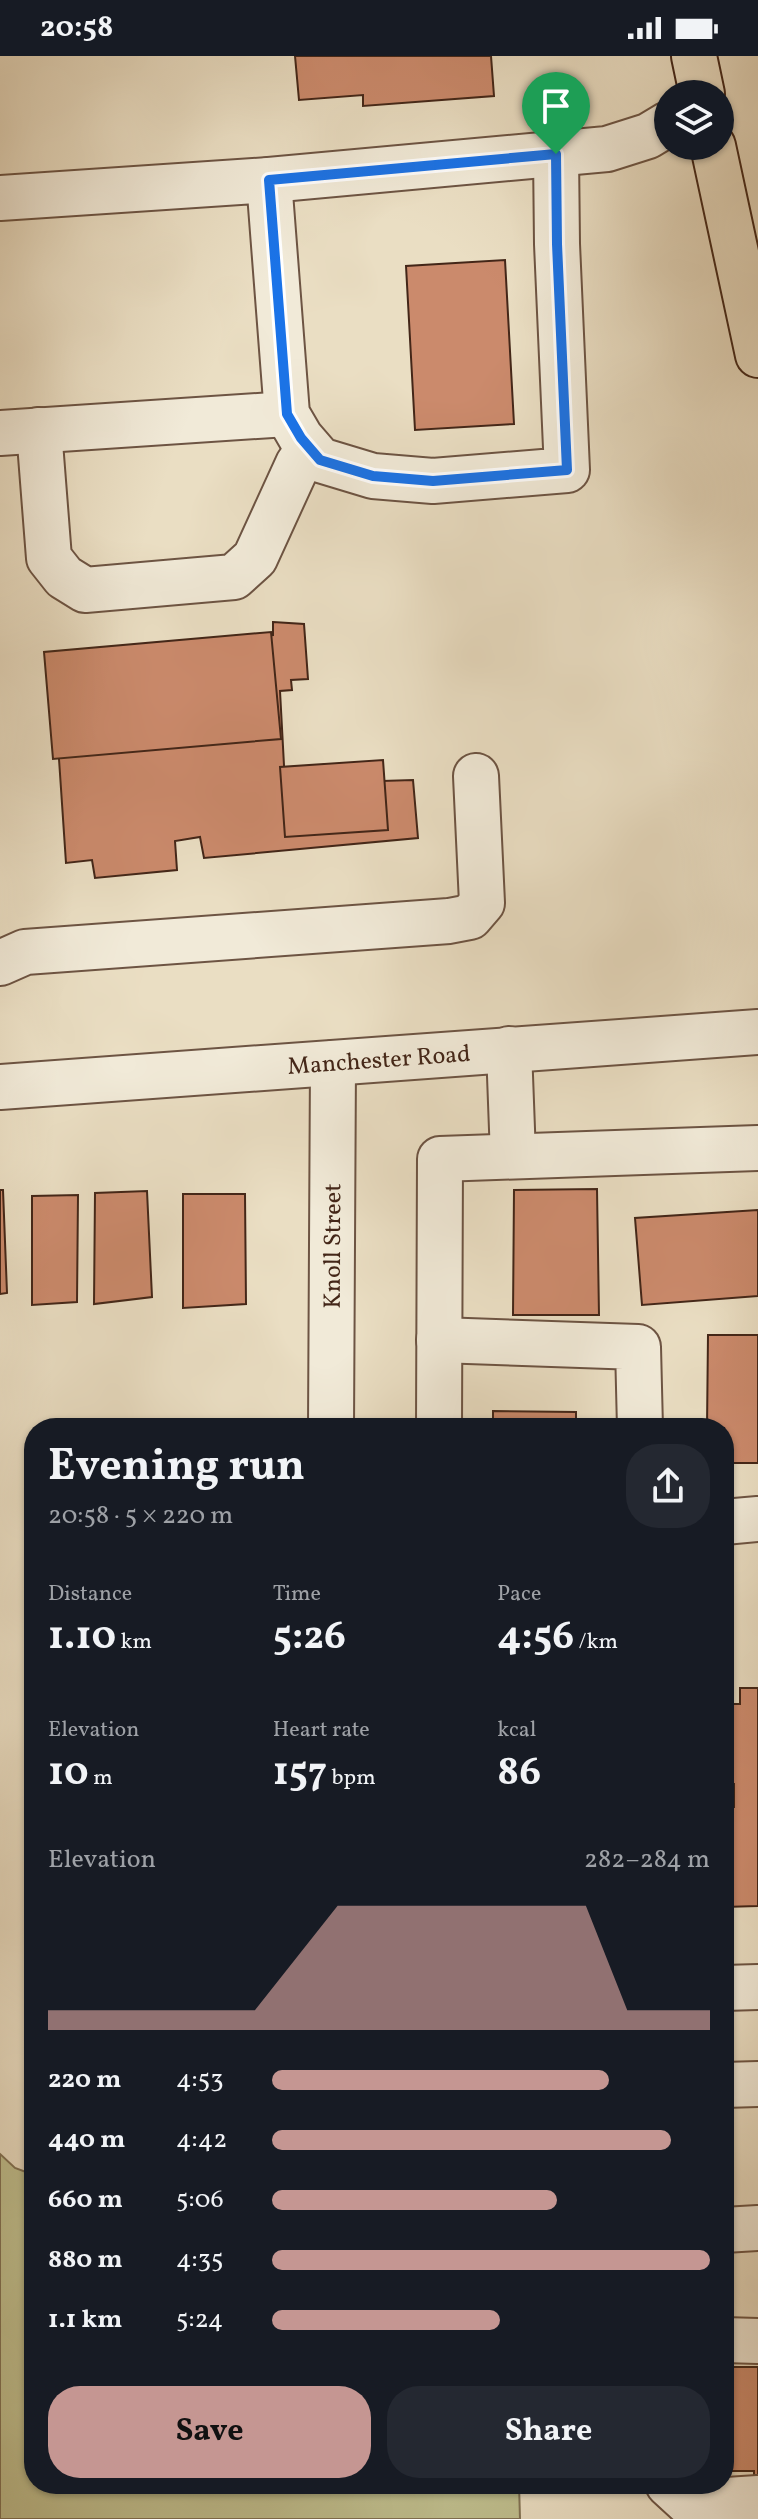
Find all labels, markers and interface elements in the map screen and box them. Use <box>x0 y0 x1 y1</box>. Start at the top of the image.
text: 20:58 <box>40 7 113 49</box>
pin <box>522 72 590 154</box>
map controls <box>654 80 734 160</box>
button: layers <box>654 80 734 160</box>
icon: arrive <box>534 84 578 128</box>
street label: Manchester Road <box>286 1038 472 1085</box>
street label: Knoll Street <box>317 1183 351 1309</box>
text: Evening run <box>48 1437 305 1498</box>
button: share <box>626 1444 710 1528</box>
text: 20:58 · 5 × 220 m <box>48 1498 233 1534</box>
text: Distance <box>48 1579 132 1610</box>
text: Time <box>273 1579 321 1610</box>
text: Pace <box>497 1579 541 1610</box>
text: 1.10 <box>48 1610 116 1666</box>
text: 5:26 <box>273 1610 346 1666</box>
text: 4:56 <box>497 1610 574 1666</box>
text: km <box>116 1627 152 1658</box>
text: /km <box>574 1627 618 1658</box>
text: Elevation <box>48 1715 139 1746</box>
text: Heart rate <box>273 1715 370 1746</box>
text: kcal <box>497 1715 536 1746</box>
text: 10 <box>48 1746 89 1802</box>
text: 157 <box>273 1746 327 1802</box>
text: 86 <box>497 1746 541 1802</box>
text: m <box>89 1763 113 1794</box>
text: bpm <box>327 1763 376 1794</box>
text: Elevation <box>48 1842 156 1878</box>
text: 282–284 m <box>584 1842 710 1878</box>
text: 220 m <box>48 2062 121 2098</box>
text: 4:53 <box>176 2062 224 2098</box>
text: 440 m <box>48 2122 125 2158</box>
text: 4:42 <box>176 2122 227 2158</box>
text: 660 m <box>48 2182 123 2218</box>
text: 5:06 <box>176 2182 224 2218</box>
text: 880 m <box>48 2242 123 2278</box>
text: 4:35 <box>176 2242 224 2278</box>
text: 1.1 km <box>48 2302 122 2338</box>
text: 5:24 <box>176 2302 223 2338</box>
button: Save <box>48 2386 371 2478</box>
button: Share <box>387 2386 710 2478</box>

